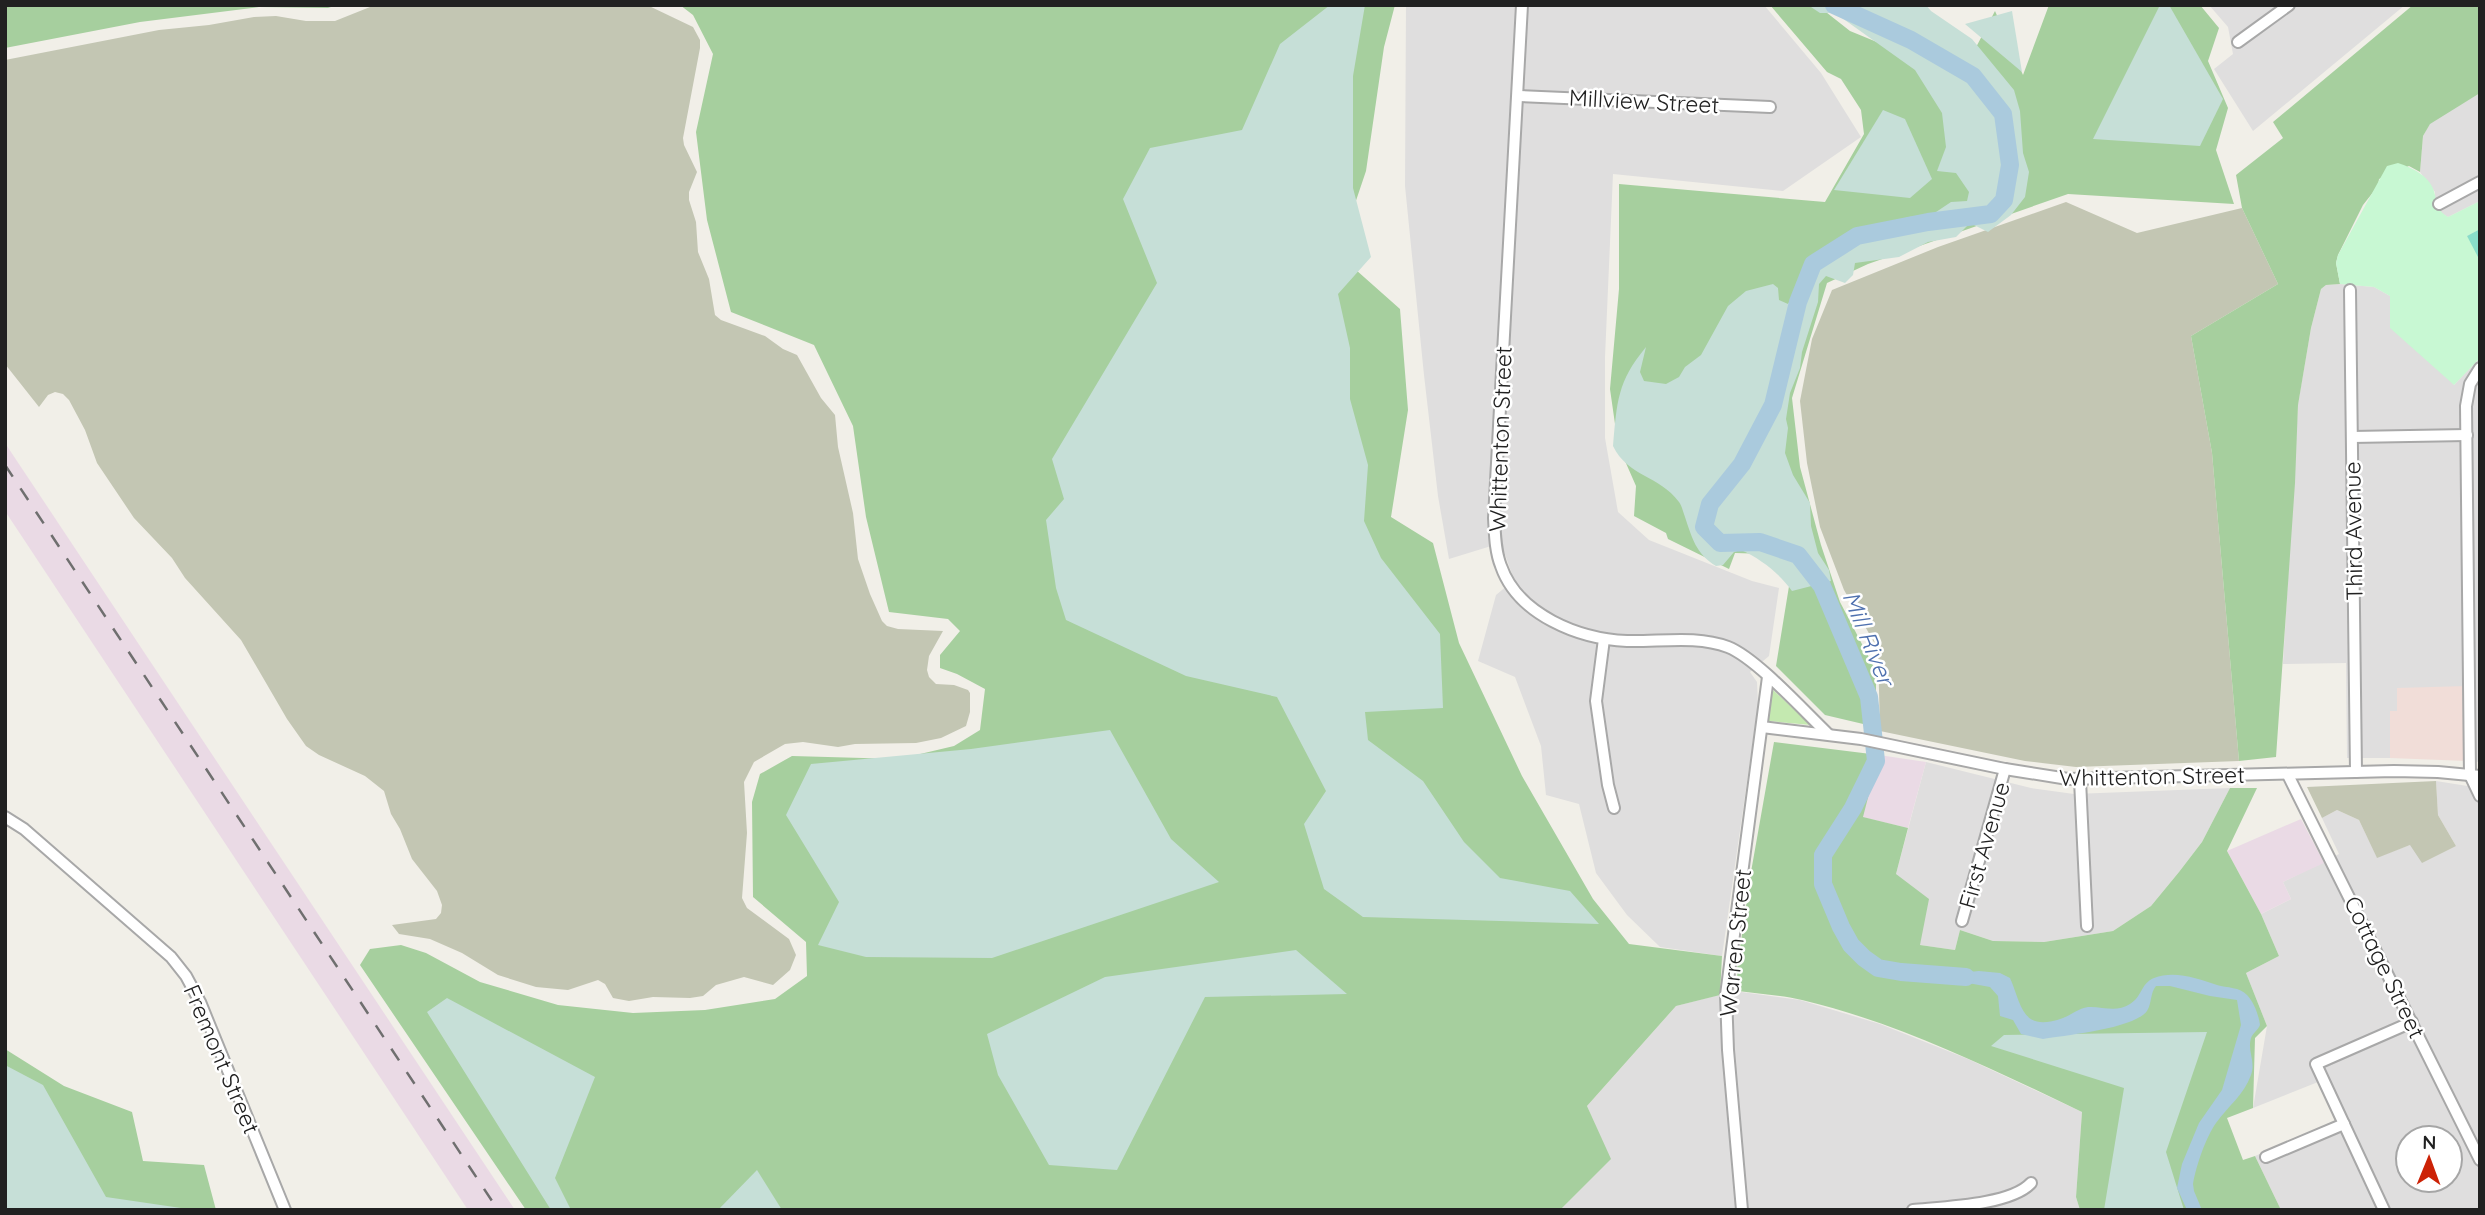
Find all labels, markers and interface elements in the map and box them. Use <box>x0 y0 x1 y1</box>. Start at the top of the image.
street label: Millview Street <box>1568 83 1720 119</box>
street label: Whittenton Street <box>1482 345 1518 532</box>
street label: Third Avenue <box>2337 461 2369 601</box>
water label: Mill River <box>1837 586 1903 692</box>
street label: Whittenton Street <box>2059 760 2245 792</box>
street label: First Avenue <box>1952 778 2016 912</box>
street label: Warren Street <box>1713 867 1757 1018</box>
street label: Cottage Street <box>2338 891 2432 1043</box>
street label: Fremont Street <box>178 980 267 1138</box>
north arrow <box>2394 1124 2464 1194</box>
text: N <box>2422 1130 2436 1154</box>

